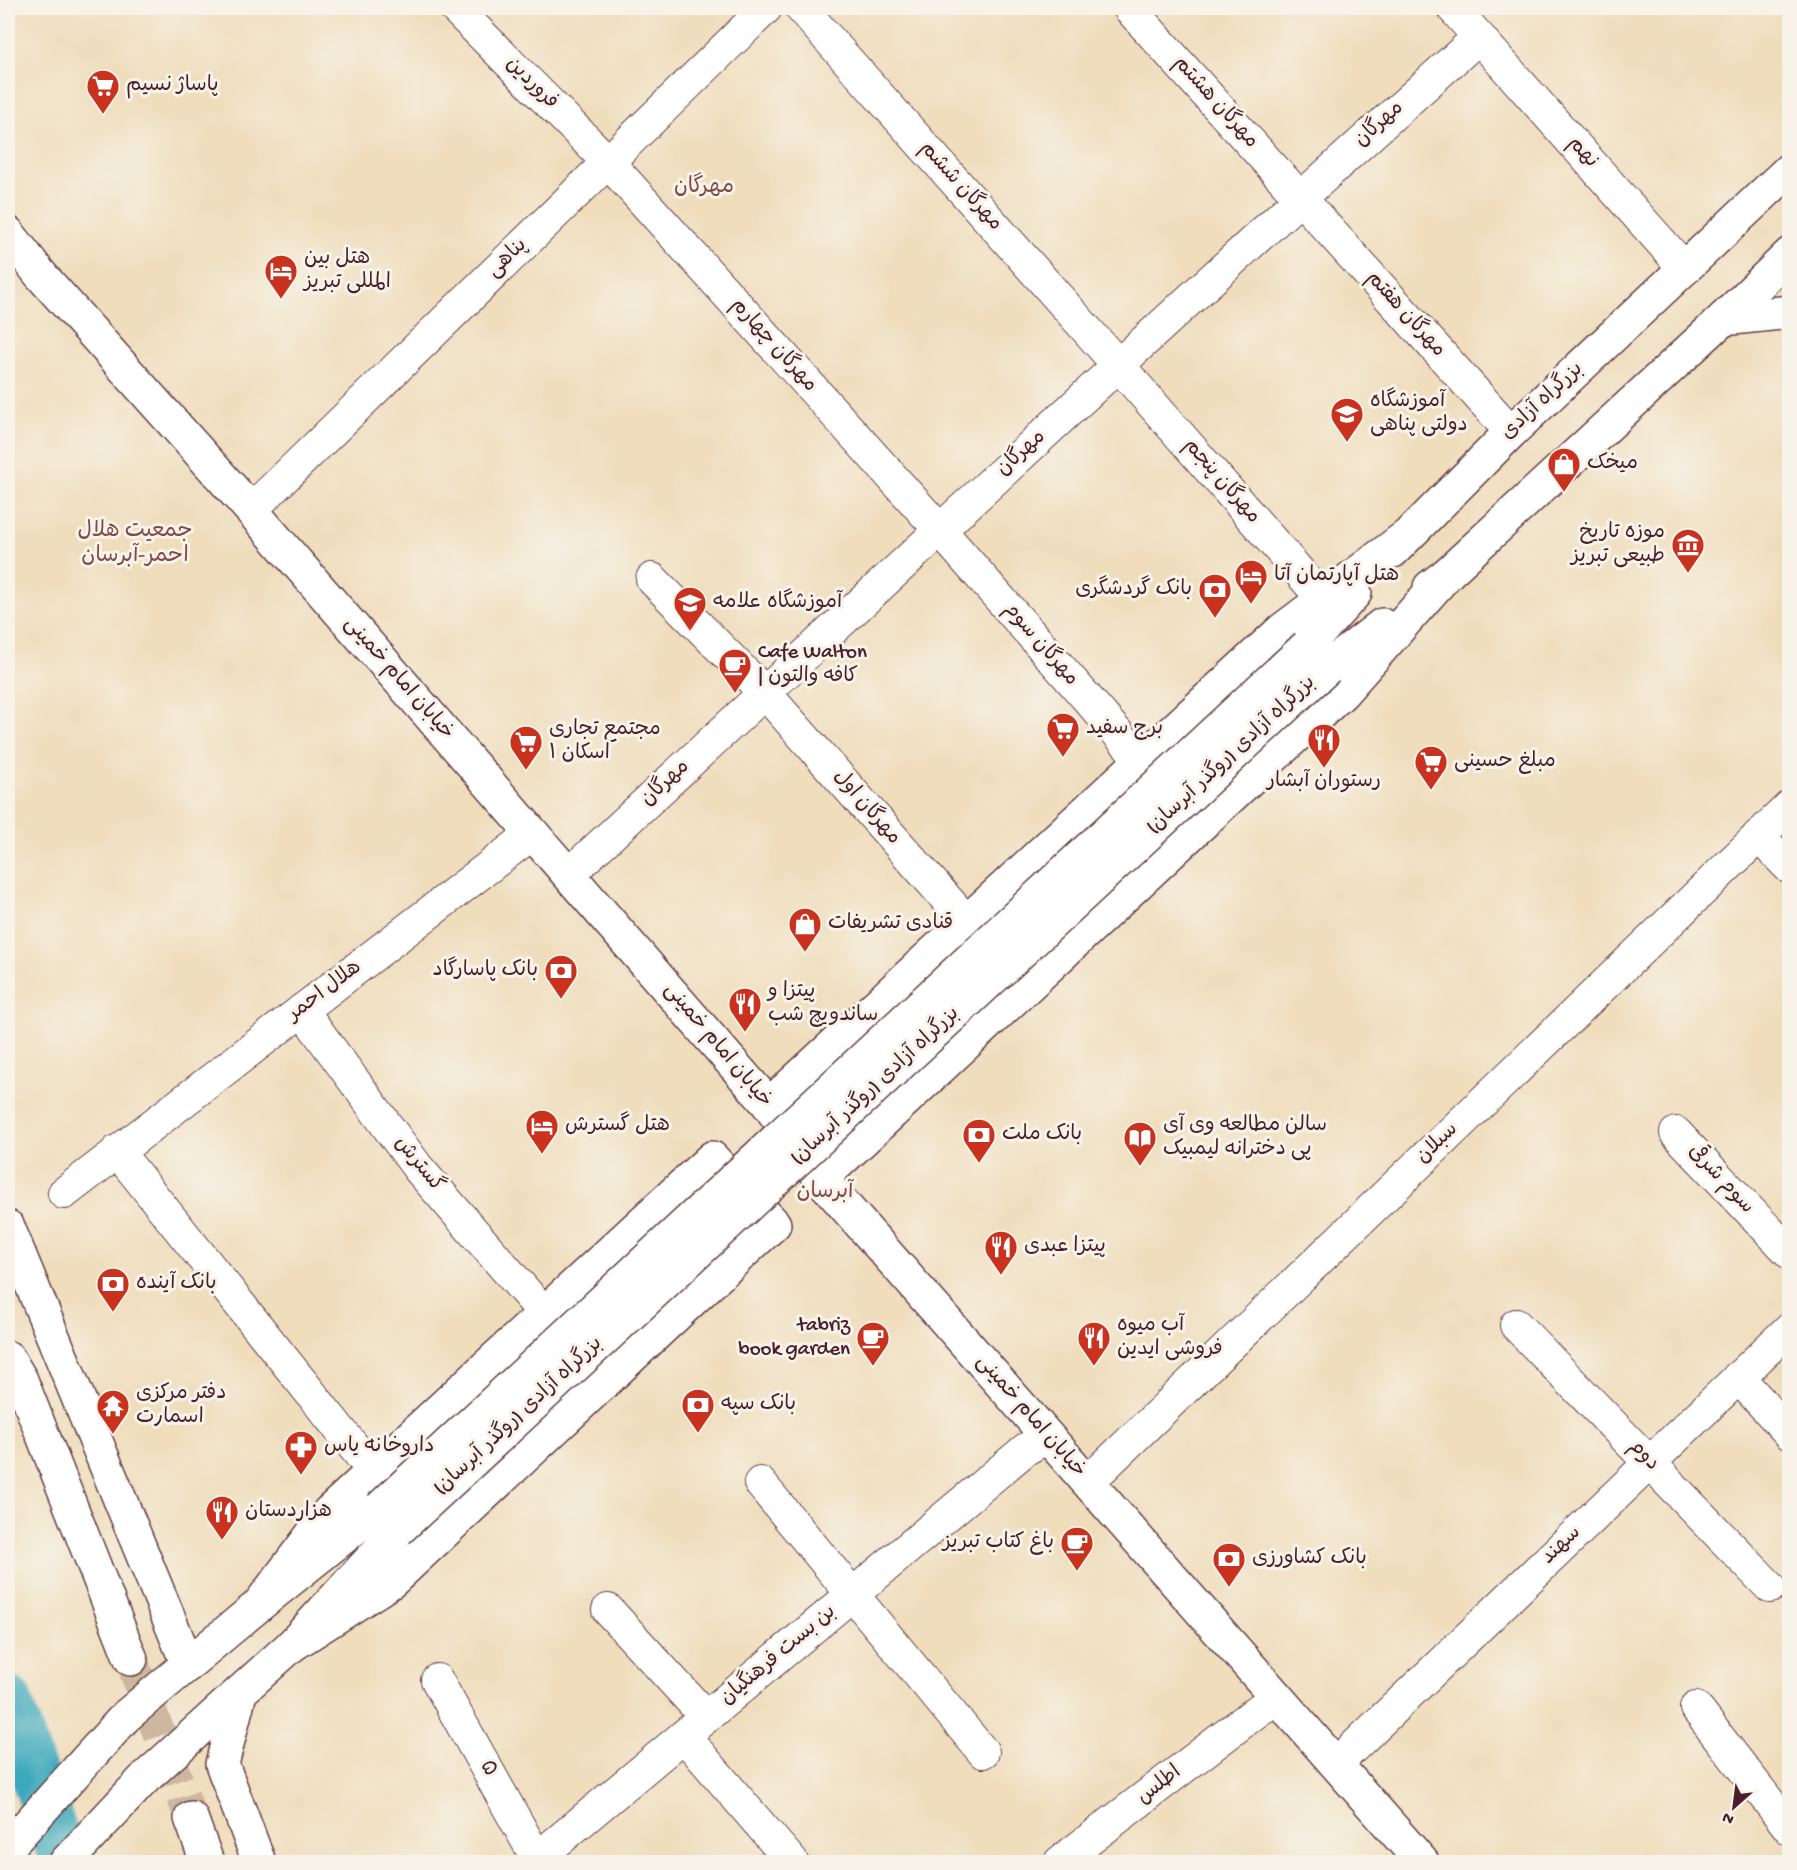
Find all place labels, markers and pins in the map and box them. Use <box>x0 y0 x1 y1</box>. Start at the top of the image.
supermarket icon: پاساژ نسیم <box>85 68 121 115</box>
place label: پاساژ نسیم <box>126 74 219 99</box>
place label: هتل بین المللی تبریز <box>302 247 391 296</box>
hotel icon: هتل بین المللی تبریز <box>263 253 299 300</box>
place label: آموزشگاه دولتی پناهی <box>1370 387 1468 439</box>
school or university icon: آموزشگاه دولتی پناهی <box>1329 396 1365 443</box>
shop icon: میخک <box>1546 446 1582 493</box>
place label: میخک <box>1587 452 1638 477</box>
place label: موزه تاریخ طبیعی تبریز <box>1569 521 1665 570</box>
museum icon: موزه تاریخ طبیعی تبریز <box>1670 527 1706 574</box>
hotel icon: هتل آپارتمان آتا <box>1233 558 1269 605</box>
place label: هتل آپارتمان آتا <box>1274 562 1399 589</box>
bank icon: بانک گردشگری <box>1197 572 1233 619</box>
place label: بانک گردشگری <box>1075 575 1192 603</box>
school or university icon: آموزشگاه علامه <box>672 585 708 632</box>
place label: آموزشگاه علامه <box>713 588 843 616</box>
place label: Cafe Walton | کافه والتون <box>758 641 867 690</box>
cafe icon: Cafe Walton | کافه والتون <box>717 647 753 694</box>
supermarket icon: برج سفید <box>1045 711 1081 758</box>
place label: برج سفید <box>1086 717 1163 742</box>
place label: مجتمع تجاری اسکان ۱ <box>549 718 661 767</box>
restaurant icon: رستوران آبشار <box>1306 722 1342 769</box>
supermarket icon: مجتمع تجاری اسکان ۱ <box>508 724 544 771</box>
supermarket icon: مبلغ حسینی <box>1413 744 1449 791</box>
place label: مبلغ حسینی <box>1454 750 1556 775</box>
place label: رستوران آبشار <box>1265 768 1381 795</box>
shop icon: قنادی تشریفات <box>787 906 823 953</box>
place label: قنادی تشریفات <box>828 912 953 937</box>
bank icon: بانک پاسارگاد <box>543 953 579 1000</box>
place label: بانک پاسارگاد <box>433 956 538 984</box>
place label: پیتزا و ساندویچ شب <box>766 980 878 1029</box>
restaurant icon: پیتزا و ساندویچ شب <box>727 986 763 1033</box>
hotel icon: هتل گسترش <box>524 1108 560 1155</box>
place label: هتل گسترش <box>565 1111 670 1139</box>
place label: سالن مطالعه وی آی پی دخترانه لیمبیک <box>1163 1112 1327 1163</box>
bank icon: بانک ملت <box>961 1117 997 1164</box>
library icon: سالن مطالعه وی آی پی دخترانه لیمبیک <box>1122 1120 1158 1167</box>
place label: بانک ملت <box>1002 1122 1082 1148</box>
restaurant icon: پیتزا عبدی <box>983 1229 1019 1276</box>
place label: پیتزا عبدی <box>1024 1235 1106 1260</box>
bank icon: بانک آینده <box>95 1266 131 1313</box>
place label: بانک آینده <box>136 1270 217 1297</box>
place label: آب میوه فروشی ایدین <box>1117 1312 1223 1363</box>
place label: tabriz book garden <box>739 1314 851 1363</box>
cafe icon: tabriz book garden <box>855 1320 891 1367</box>
restaurant icon: آب میوه فروشی ایدین <box>1076 1320 1112 1367</box>
place label: دفتر مرکزی اسمارت <box>136 1382 226 1431</box>
bank icon: بانک سپه <box>680 1387 716 1434</box>
temple icon: دفتر مرکزی اسمارت <box>95 1388 131 1435</box>
place label: بانک سپه <box>721 1392 796 1418</box>
pharmacy icon: داروخانه یاس <box>283 1429 319 1476</box>
place label: داروخانه یاس <box>324 1435 434 1460</box>
restaurant icon: هزاردستان <box>204 1494 240 1541</box>
place label: هزاردستان <box>245 1500 332 1525</box>
cafe icon: باغ کتاب تبریز <box>1059 1525 1095 1572</box>
place label: باغ کتاب تبریز <box>941 1530 1054 1556</box>
bank icon: بانک کشاورزی <box>1211 1541 1247 1588</box>
place label: بانک کشاورزی <box>1252 1546 1367 1572</box>

